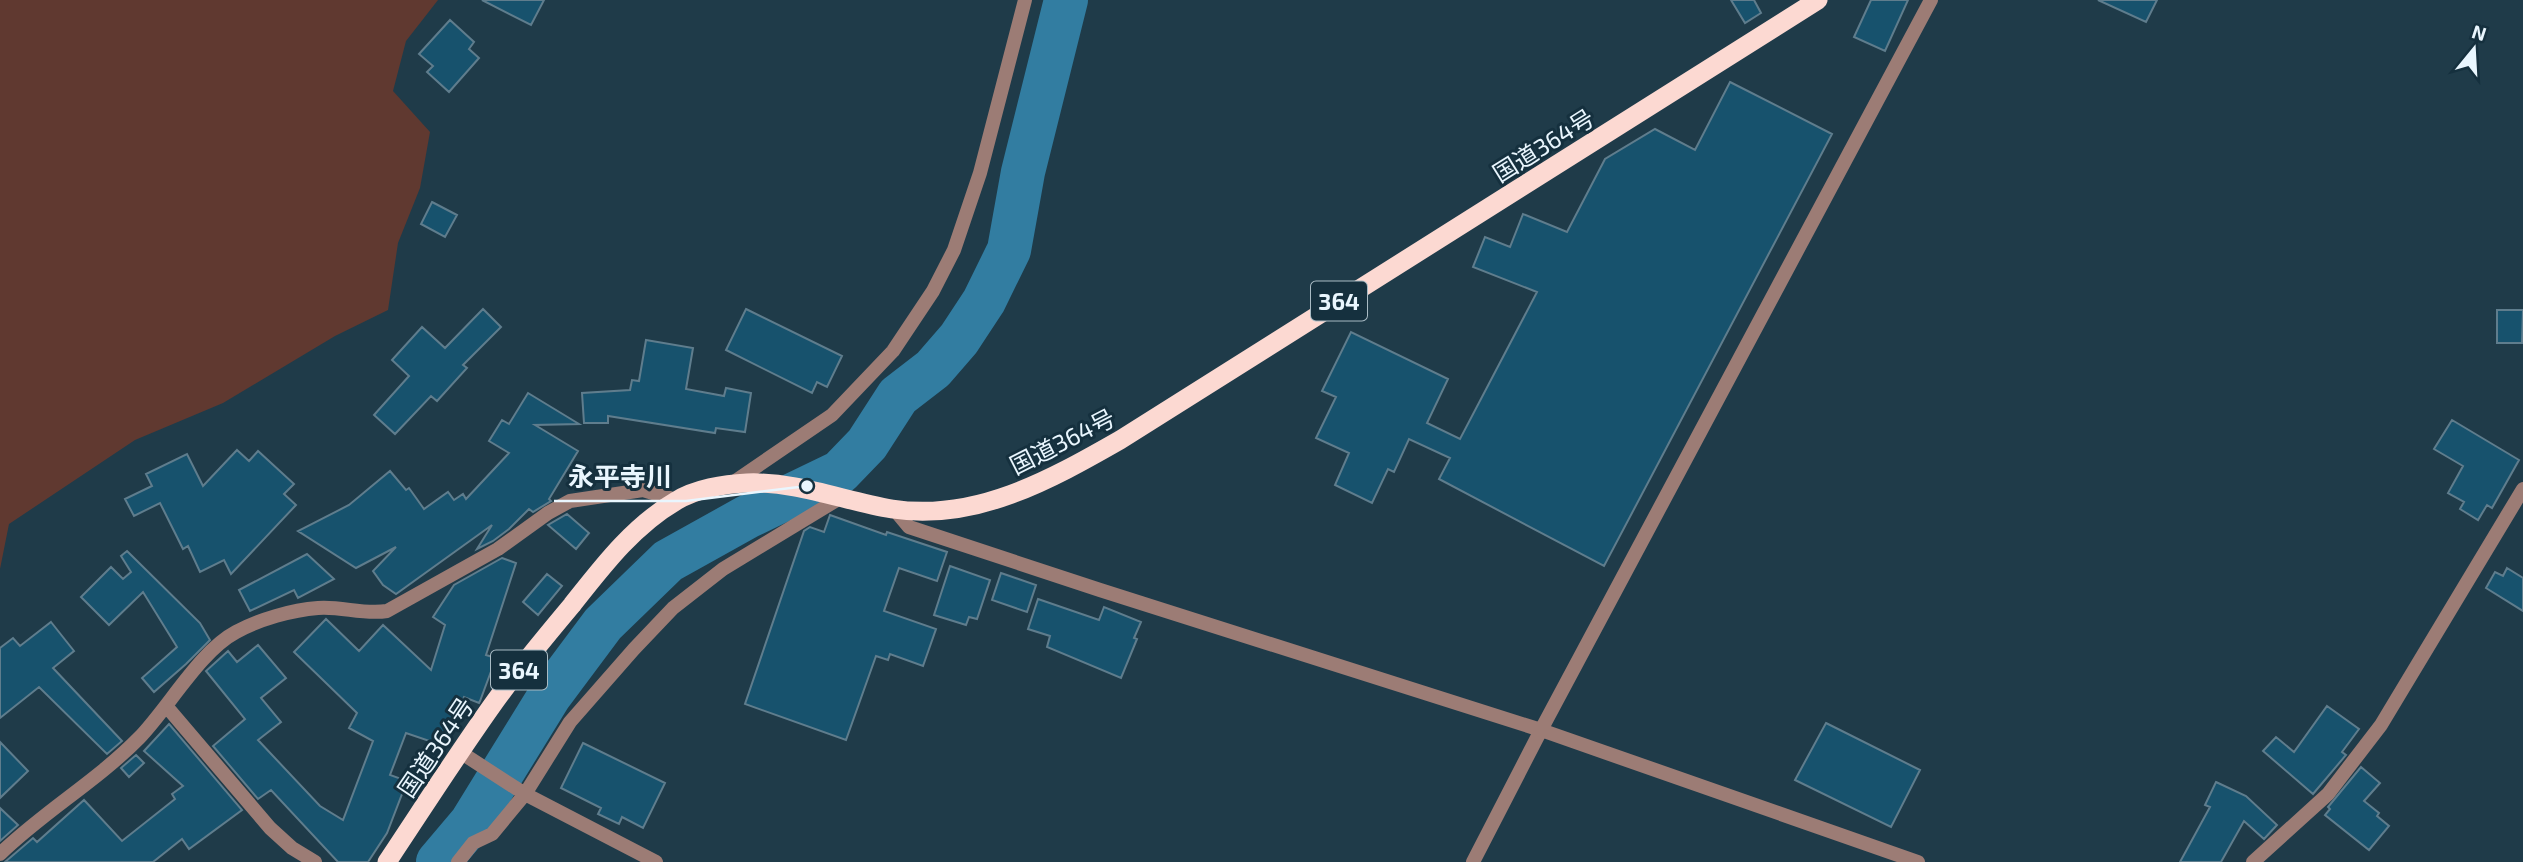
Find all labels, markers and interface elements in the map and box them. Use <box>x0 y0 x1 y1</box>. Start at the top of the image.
north arrow <box>2439 14 2509 84</box>
text: N <box>2469 19 2489 45</box>
street label: 国道364号 <box>1487 103 1599 187</box>
road number: 364 <box>1311 282 1367 320</box>
street label: 国道364号 <box>1005 402 1119 480</box>
callout: 永平寺川 <box>554 454 686 501</box>
text: 永平寺川 <box>568 460 672 491</box>
road number: 364 <box>491 650 547 690</box>
street label: 国道364号 <box>391 692 479 802</box>

